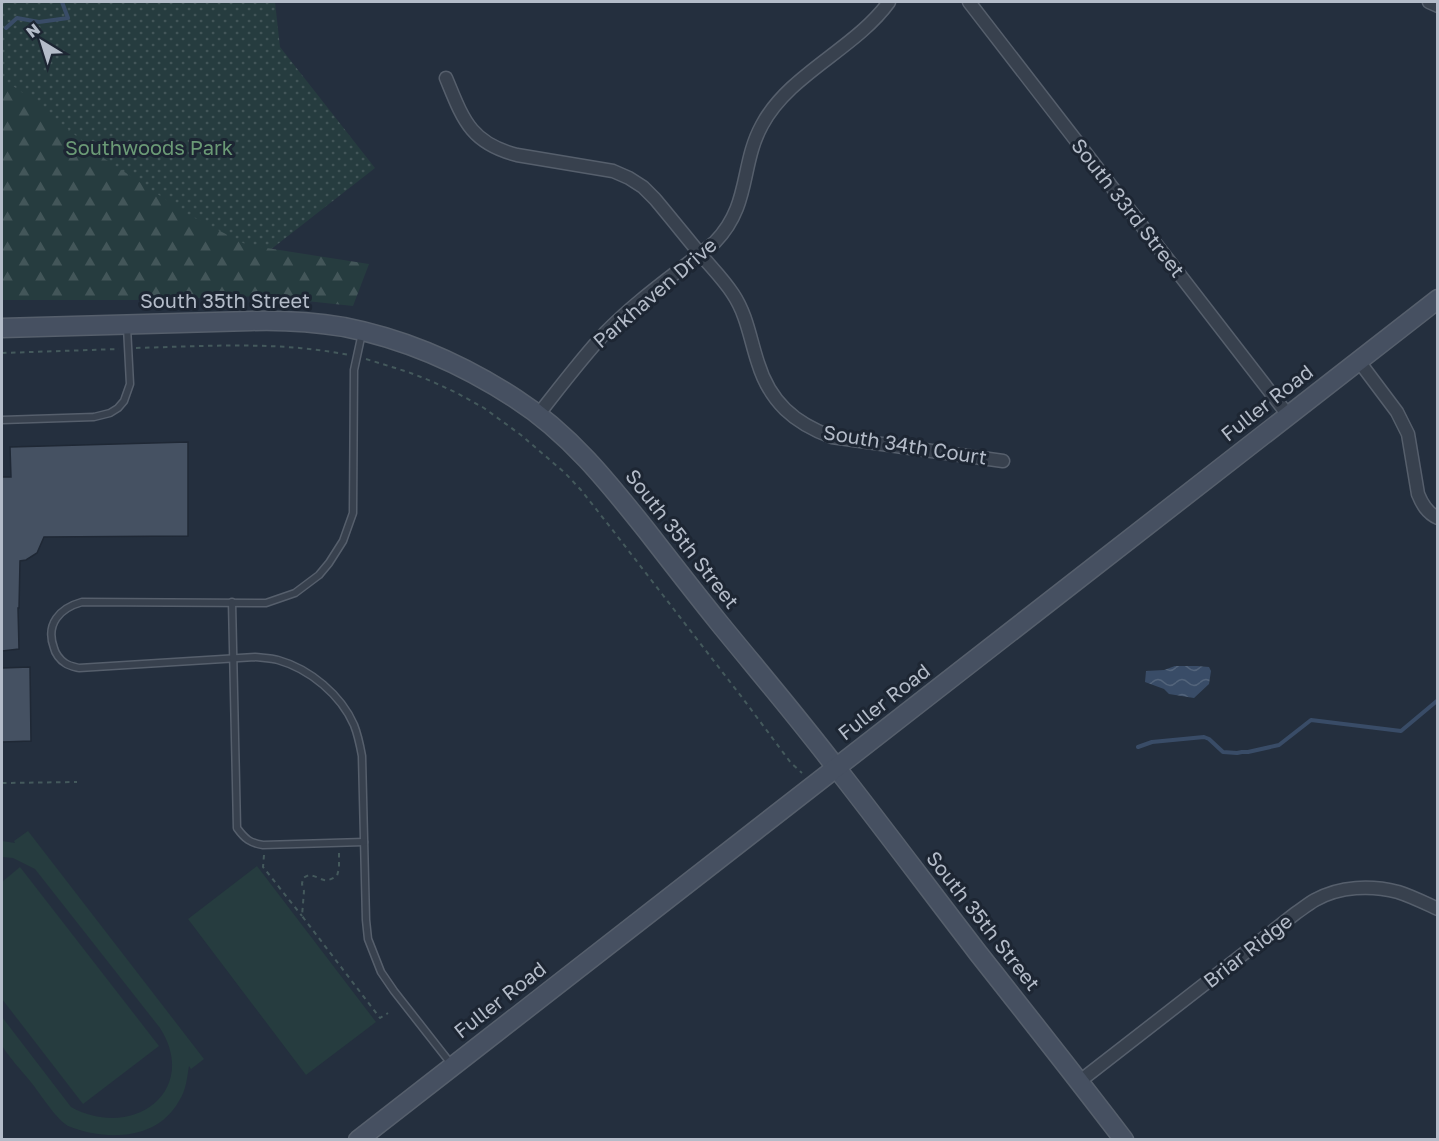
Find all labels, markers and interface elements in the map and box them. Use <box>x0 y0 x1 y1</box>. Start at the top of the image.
north arrow <box>12 12 72 72</box>
text: N <box>22 19 44 42</box>
street label: South 33rd Street <box>1067 133 1190 282</box>
park label: Southwoods Park <box>65 135 233 159</box>
street label: Parkhaven Drive <box>588 232 721 352</box>
street label: South 35th Street <box>140 288 310 312</box>
street label: Fuller Road <box>1216 359 1317 446</box>
street label: South 34th Court <box>822 419 989 469</box>
street label: South 35th Street <box>621 464 745 613</box>
street label: Fuller Road <box>833 658 934 745</box>
street label: South 35th Street <box>922 846 1046 995</box>
street label: Briar Ridge <box>1198 908 1296 992</box>
street label: Fuller Road <box>449 956 550 1043</box>

